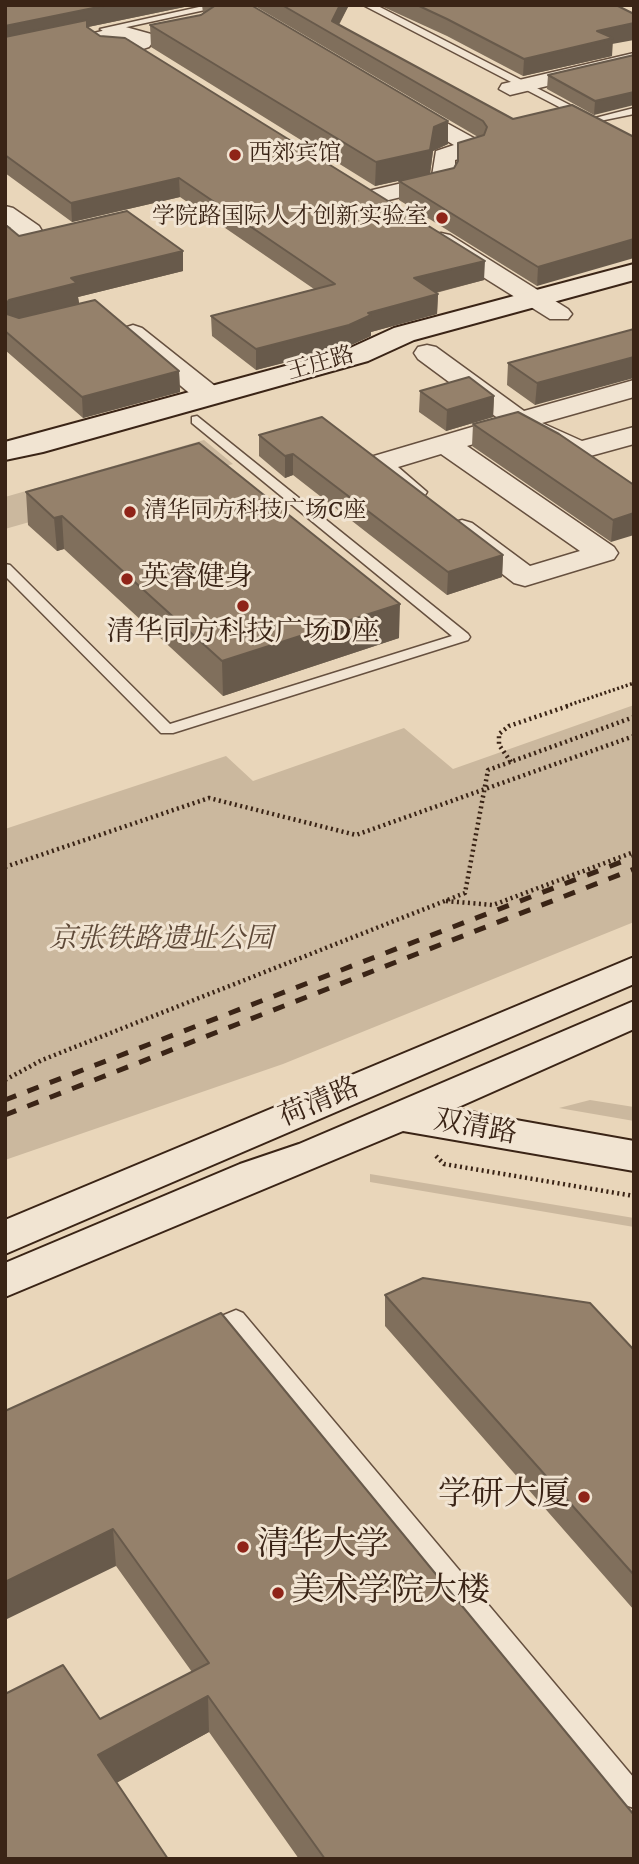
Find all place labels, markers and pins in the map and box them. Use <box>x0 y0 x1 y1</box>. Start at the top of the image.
place label: 西郊宾馆 <box>249 141 341 169</box>
marker: 西郊宾馆 <box>227 147 243 163</box>
place label: 学院路国际人才创新实验室 <box>152 204 428 232</box>
marker: 学院路国际人才创新实验室 <box>434 210 450 226</box>
place label: 清华同方科技广场C座 <box>144 498 366 526</box>
marker: 清华同方科技广场C座 <box>122 504 138 520</box>
place label: 英睿健身 <box>141 562 253 596</box>
marker: 英睿健身 <box>119 571 135 587</box>
marker: 清华同方科技广场D座 <box>235 598 251 614</box>
place label: 清华同方科技广场D座 <box>107 617 379 651</box>
place label: 学研大厦 <box>438 1477 570 1517</box>
marker: 学研大厦 <box>576 1489 592 1505</box>
place label: 清华大学 <box>257 1527 389 1567</box>
marker: 清华大学 <box>235 1539 251 1555</box>
place label: 美术学院大楼 <box>292 1573 490 1613</box>
marker: 美术学院大楼 <box>270 1585 286 1601</box>

